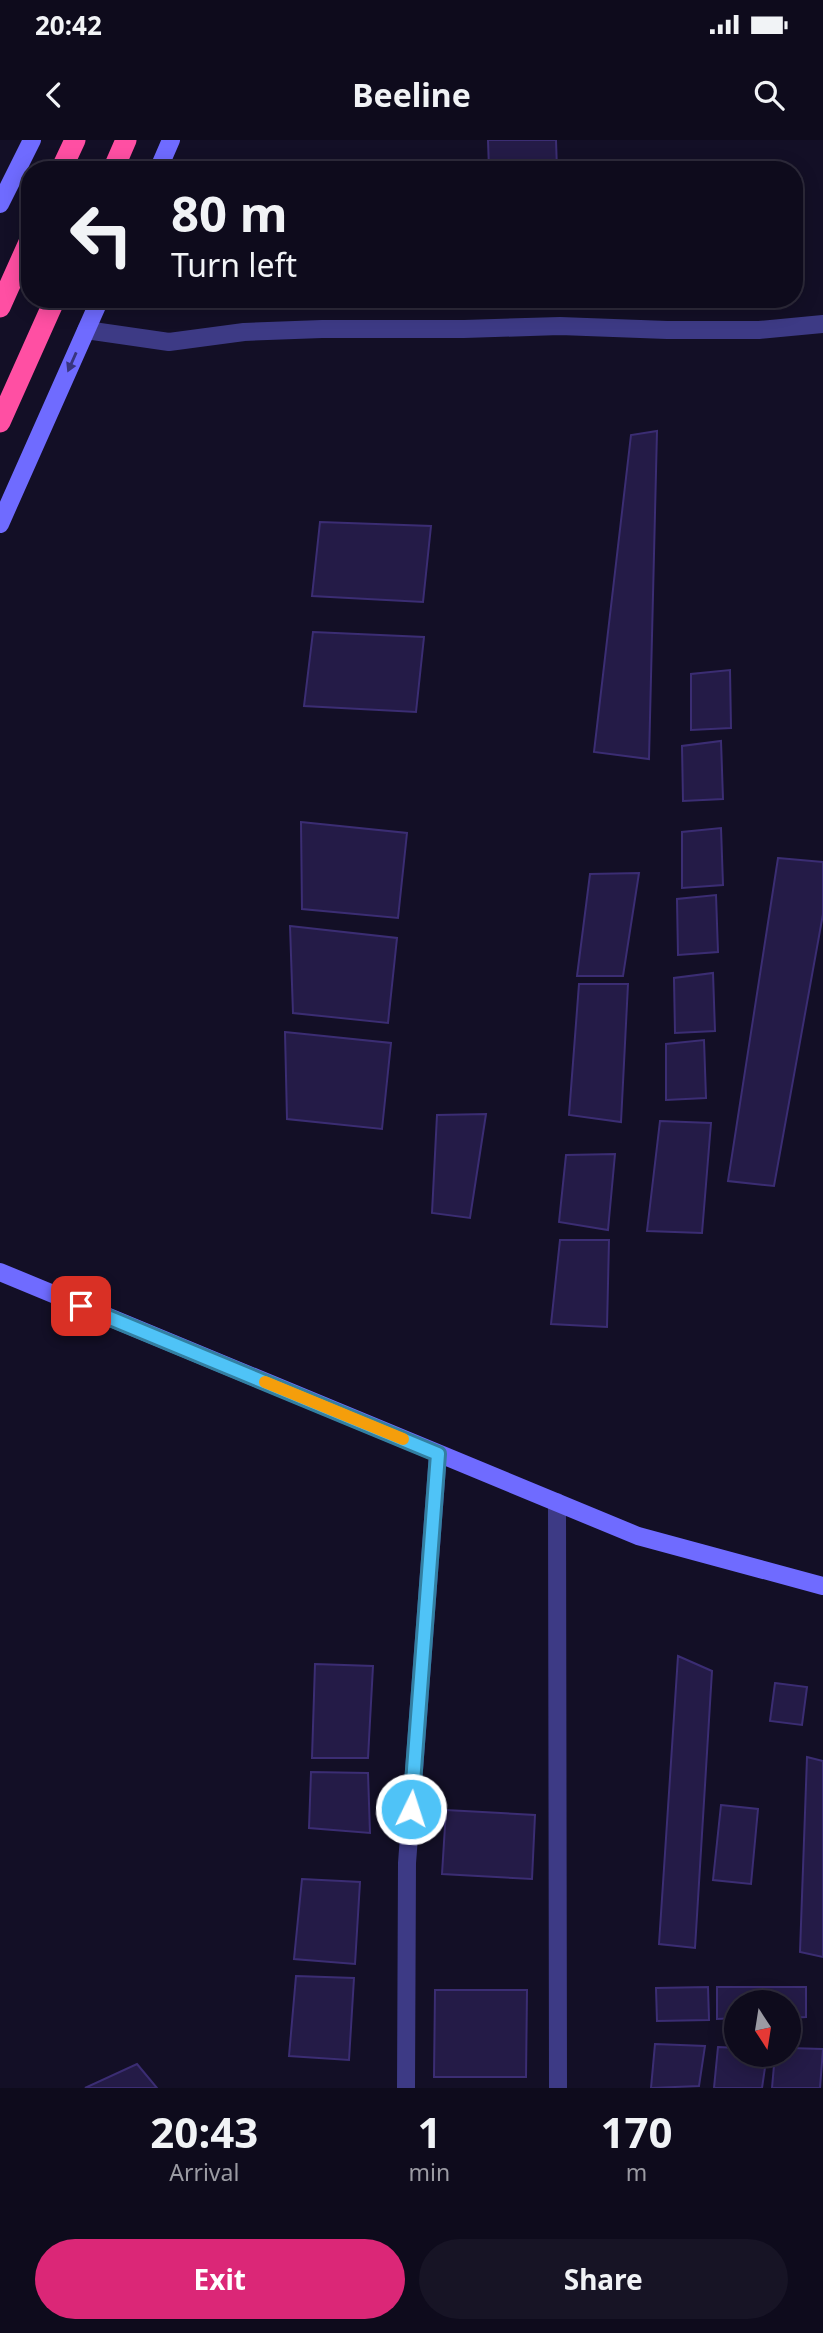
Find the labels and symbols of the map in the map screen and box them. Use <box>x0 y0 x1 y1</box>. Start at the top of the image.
one-way arrow <box>66 351 77 372</box>
pin <box>51 1276 111 1336</box>
position arrow <box>374 1772 448 1846</box>
north arrow <box>724 1990 802 2067</box>

